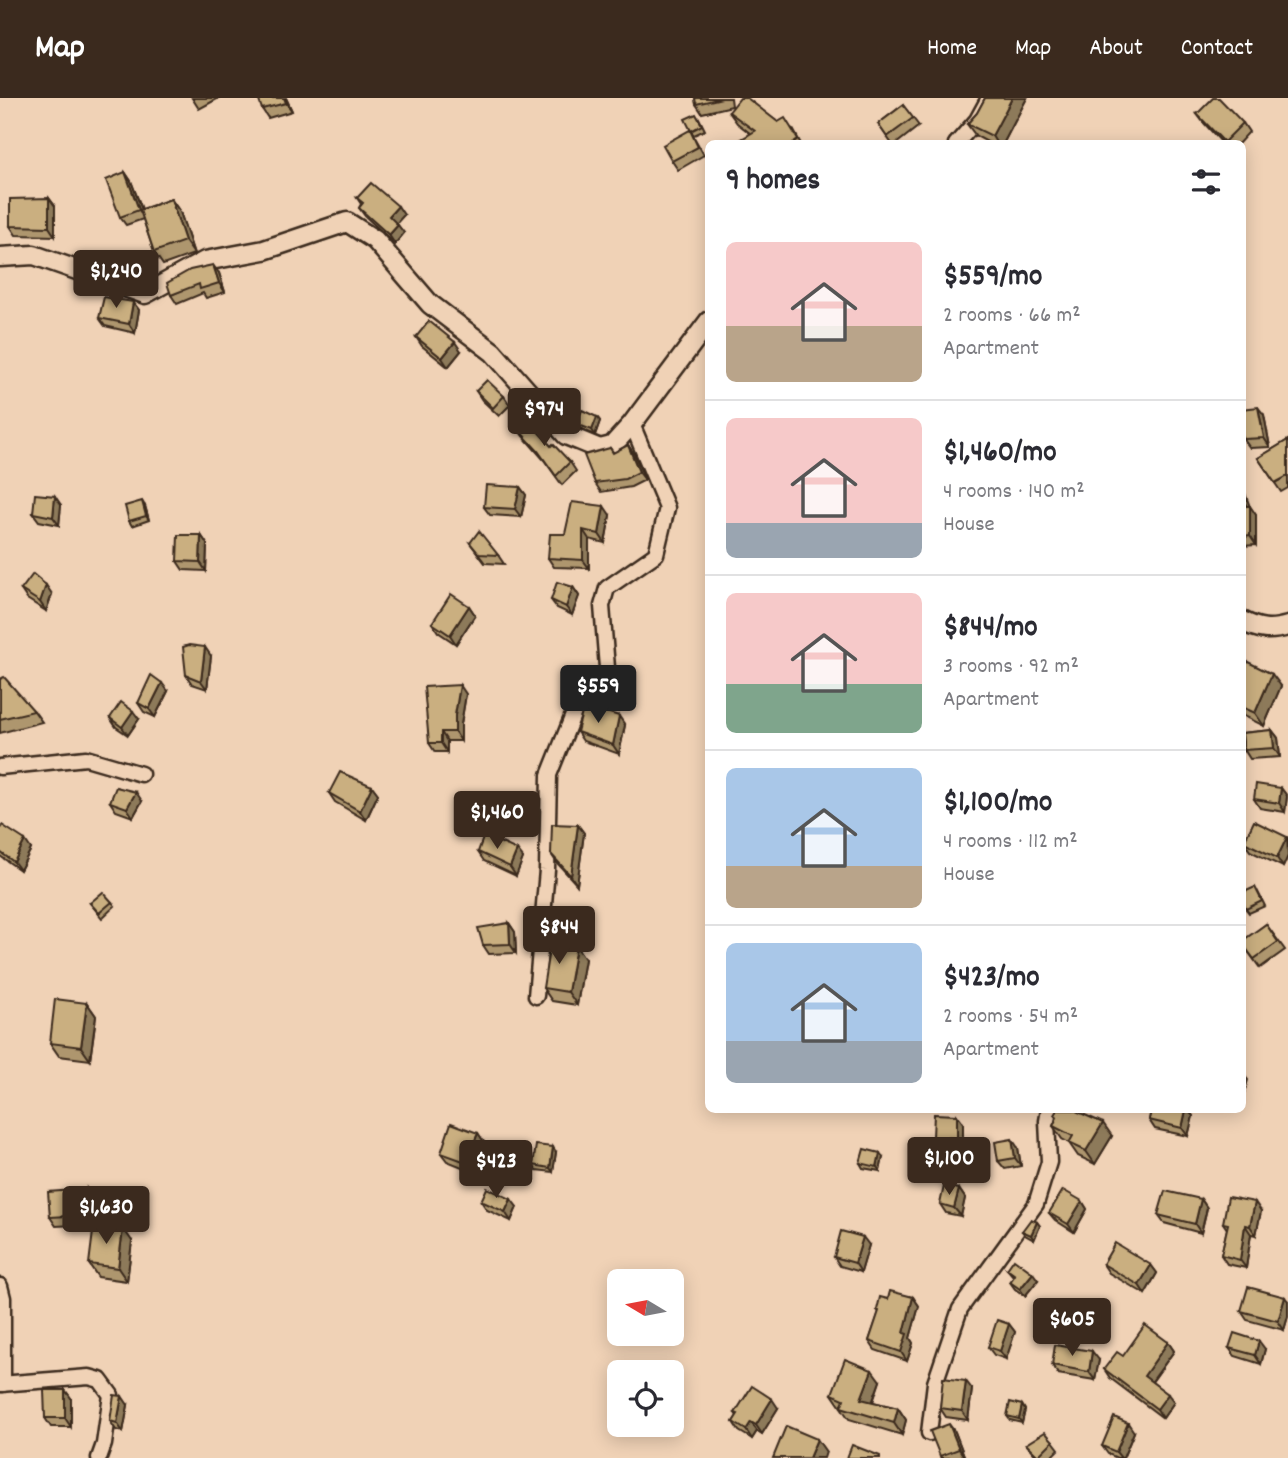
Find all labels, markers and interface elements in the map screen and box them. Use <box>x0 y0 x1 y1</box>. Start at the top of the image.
text: Map <box>35 26 85 73</box>
text: Home <box>927 32 977 66</box>
text: Map <box>1015 32 1051 66</box>
text: About <box>1089 32 1143 66</box>
text: Contact <box>1181 32 1253 66</box>
text: 9 homes <box>726 161 820 204</box>
icon: filters <box>1187 163 1225 201</box>
pin: $1,240 <box>59 250 173 310</box>
text: $1,240 <box>89 256 143 289</box>
text: $559/mo <box>943 257 1042 300</box>
icon: home <box>782 270 866 354</box>
text: 2 rooms · 66 m² <box>943 300 1081 333</box>
text: Apartment <box>943 333 1039 366</box>
pin: $974 <box>503 388 585 448</box>
text: $974 <box>524 394 564 427</box>
text: $1,460/mo <box>943 433 1057 476</box>
icon: home <box>782 446 866 530</box>
text: 4 rooms · 140 m² <box>943 476 1085 509</box>
text: House <box>943 509 995 542</box>
text: $844/mo <box>943 608 1038 651</box>
icon: home <box>782 621 866 705</box>
text: 3 rooms · 92 m² <box>943 651 1079 684</box>
pin: $559 <box>557 666 639 725</box>
text: $559 <box>576 671 620 704</box>
text: Apartment <box>943 684 1039 717</box>
text: $1,100/mo <box>943 783 1052 826</box>
pin: $1,460 <box>440 792 554 851</box>
icon: home <box>782 796 866 880</box>
text: $1,460 <box>470 797 524 830</box>
text: 4 rooms · 112 m² <box>943 826 1078 859</box>
text: House <box>943 859 995 892</box>
pin: $844 <box>518 906 600 966</box>
text: $844 <box>539 912 579 945</box>
text: $423/mo <box>943 958 1040 1001</box>
icon: home <box>782 971 866 1055</box>
text: 2 rooms · 54 m² <box>943 1001 1078 1034</box>
text: Apartment <box>943 1034 1039 1067</box>
pin: $1,100 <box>892 1138 1006 1197</box>
pin: $423 <box>455 1140 537 1200</box>
text: $1,100 <box>923 1143 975 1176</box>
text: $423 <box>475 1146 517 1179</box>
pin: $1,630 <box>49 1186 163 1246</box>
text: $1,630 <box>78 1192 134 1225</box>
north arrow <box>607 1269 684 1346</box>
map controls <box>607 1269 684 1437</box>
pin: $605 <box>1031 1298 1113 1358</box>
text: $605 <box>1049 1304 1095 1337</box>
button: locate <box>607 1360 684 1437</box>

